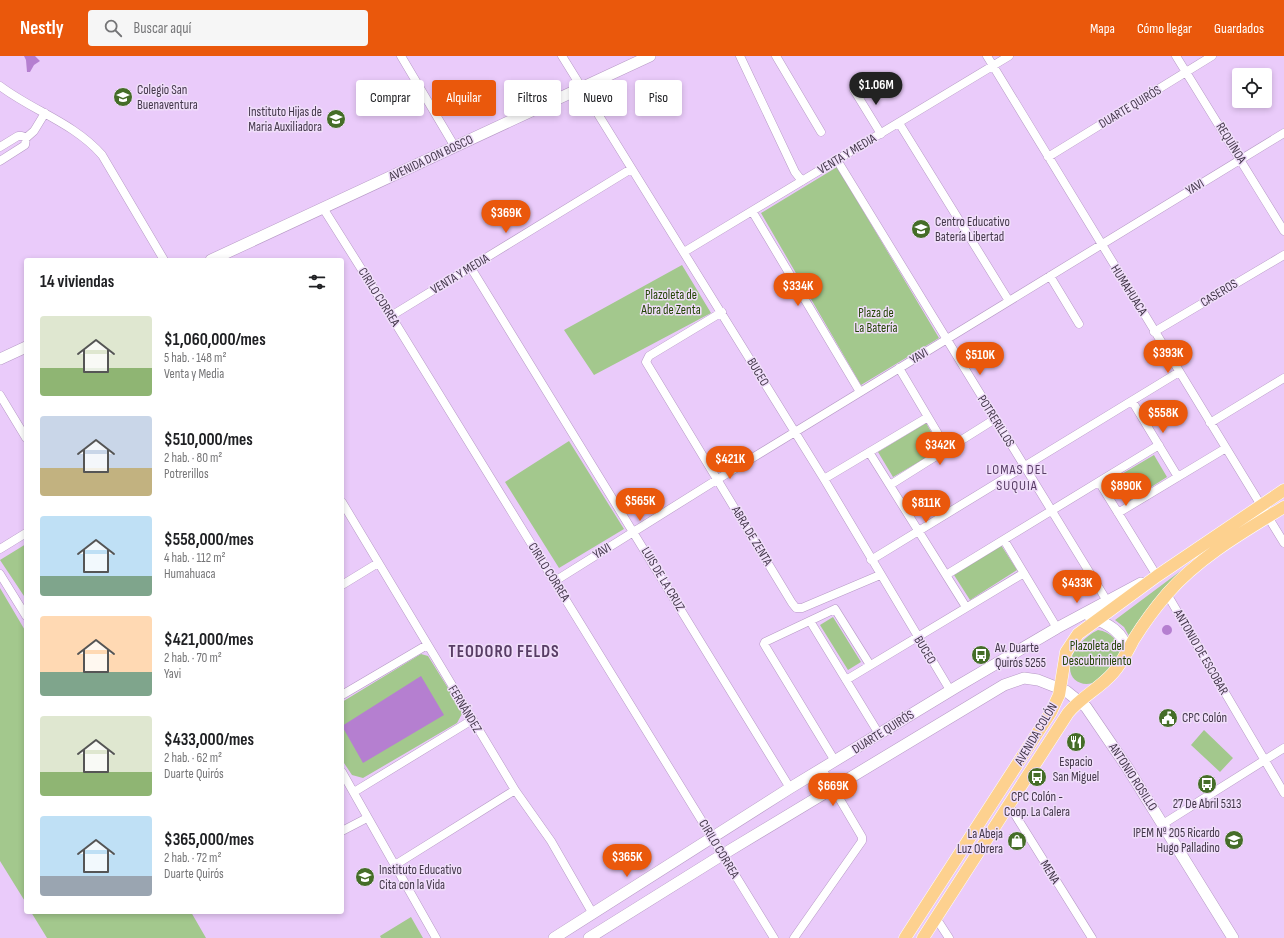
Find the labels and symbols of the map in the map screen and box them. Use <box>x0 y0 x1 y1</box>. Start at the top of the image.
pin: $1.06M <box>843 72 909 106</box>
place label: Colegio San Buenaventura <box>137 82 198 113</box>
street label: DUARTE QUIRÓS <box>1096 82 1165 132</box>
school or university icon: Colegio San Buenaventura <box>112 86 134 108</box>
place label: Instituto Hijas de Maria Auxiliadora <box>248 104 322 135</box>
school or university icon: Instituto Hijas de Maria Auxiliadora <box>325 108 347 130</box>
street label: REQUÍNOA <box>1212 120 1250 167</box>
street label: VENTA Y MEDIA <box>815 130 880 178</box>
street label: AVENIDA DON BOSCO <box>385 131 476 185</box>
street label: YAVI <box>1183 175 1207 199</box>
pin: $369K <box>478 200 534 234</box>
place label: Centro Educativo Batería Libertad <box>935 214 1010 245</box>
school or university icon: Centro Educativo Batería Libertad <box>910 218 932 240</box>
street label: VENTA Y MEDIA <box>428 250 493 298</box>
street label: HUMAHUACA <box>1107 262 1151 319</box>
street label: CIRILO CORREA <box>355 265 404 330</box>
pin: $334K <box>770 273 826 307</box>
street label: CASEROS <box>1197 275 1241 310</box>
park label: Plazoleta de Abra de Zenta <box>640 287 701 318</box>
park label: Plaza de La Batería <box>855 305 897 336</box>
pin: $393K <box>1140 340 1196 374</box>
pin: $510K <box>952 342 1008 376</box>
street label: YAVI <box>907 344 931 368</box>
street label: BUCEO <box>743 355 773 389</box>
street label: POTRERILLOS <box>974 392 1018 450</box>
pin: $558K <box>1135 400 1191 434</box>
pin: $342K <box>912 432 968 466</box>
pin: $421K <box>702 446 758 480</box>
district label: LOMAS DEL SUQUIA <box>986 461 1048 494</box>
pin: $890K <box>1098 473 1154 507</box>
pin: $565K <box>612 488 668 522</box>
pin: $811K <box>898 490 954 524</box>
street label: ABRA DE ZENTA <box>728 503 776 569</box>
street label: YAVI <box>590 539 614 563</box>
street label: CIRILO CORREA <box>525 540 574 605</box>
street label: LUIS DE LA CRUZ <box>638 544 689 614</box>
pin: $433K <box>1049 570 1105 604</box>
street label: ANTONIO DE ESCOBAR <box>1170 606 1232 698</box>
street label: BUCEO <box>910 633 940 667</box>
park label: Plazoleta del Descubrimiento <box>1062 638 1132 669</box>
place label: Av. Duarte Quirós 5255 <box>994 640 1046 671</box>
district label: TEODORO FELDS <box>448 642 560 662</box>
bus stop icon: Av. Duarte Quirós 5255 <box>970 644 992 666</box>
street label: FERNÁNDEZ <box>445 682 486 736</box>
street label: AVENIDA COLÓN <box>1011 700 1061 769</box>
street label: DUARTE QUIRÓS <box>849 706 917 757</box>
public building icon: CPC Colón <box>1157 707 1179 729</box>
place label: CPC Colón <box>1182 710 1227 726</box>
restaurant icon: Espacio San Miguel <box>1065 731 1087 753</box>
street label: ANTONIO ROSILLO <box>1105 739 1161 814</box>
place label: Espacio San Miguel <box>1053 754 1099 785</box>
bus stop icon: CPC Colón - Coop. La Calera <box>1026 766 1048 788</box>
pin: $669K <box>805 773 861 807</box>
bus stop icon: 27 De Abril 5313 <box>1196 773 1218 795</box>
place label: CPC Colón - Coop. La Calera <box>1004 789 1070 820</box>
place label: 27 De Abril 5313 <box>1173 796 1241 812</box>
street label: CIRILO CORREA <box>695 817 743 882</box>
place label: IPEM Nº 205 Ricardo Hugo Palladino <box>1133 825 1220 856</box>
place label: La Abeja Luz Obrera <box>957 826 1003 857</box>
school or university icon: IPEM Nº 205 Ricardo Hugo Palladino <box>1223 829 1245 851</box>
shop icon: La Abeja Luz Obrera <box>1006 830 1028 852</box>
pin: $365K <box>599 844 655 878</box>
street label: MENA <box>1037 857 1064 887</box>
place label: Instituto Educativo Cita con la Vida <box>379 862 462 893</box>
school or university icon: Instituto Educativo Cita con la Vida <box>354 866 376 888</box>

